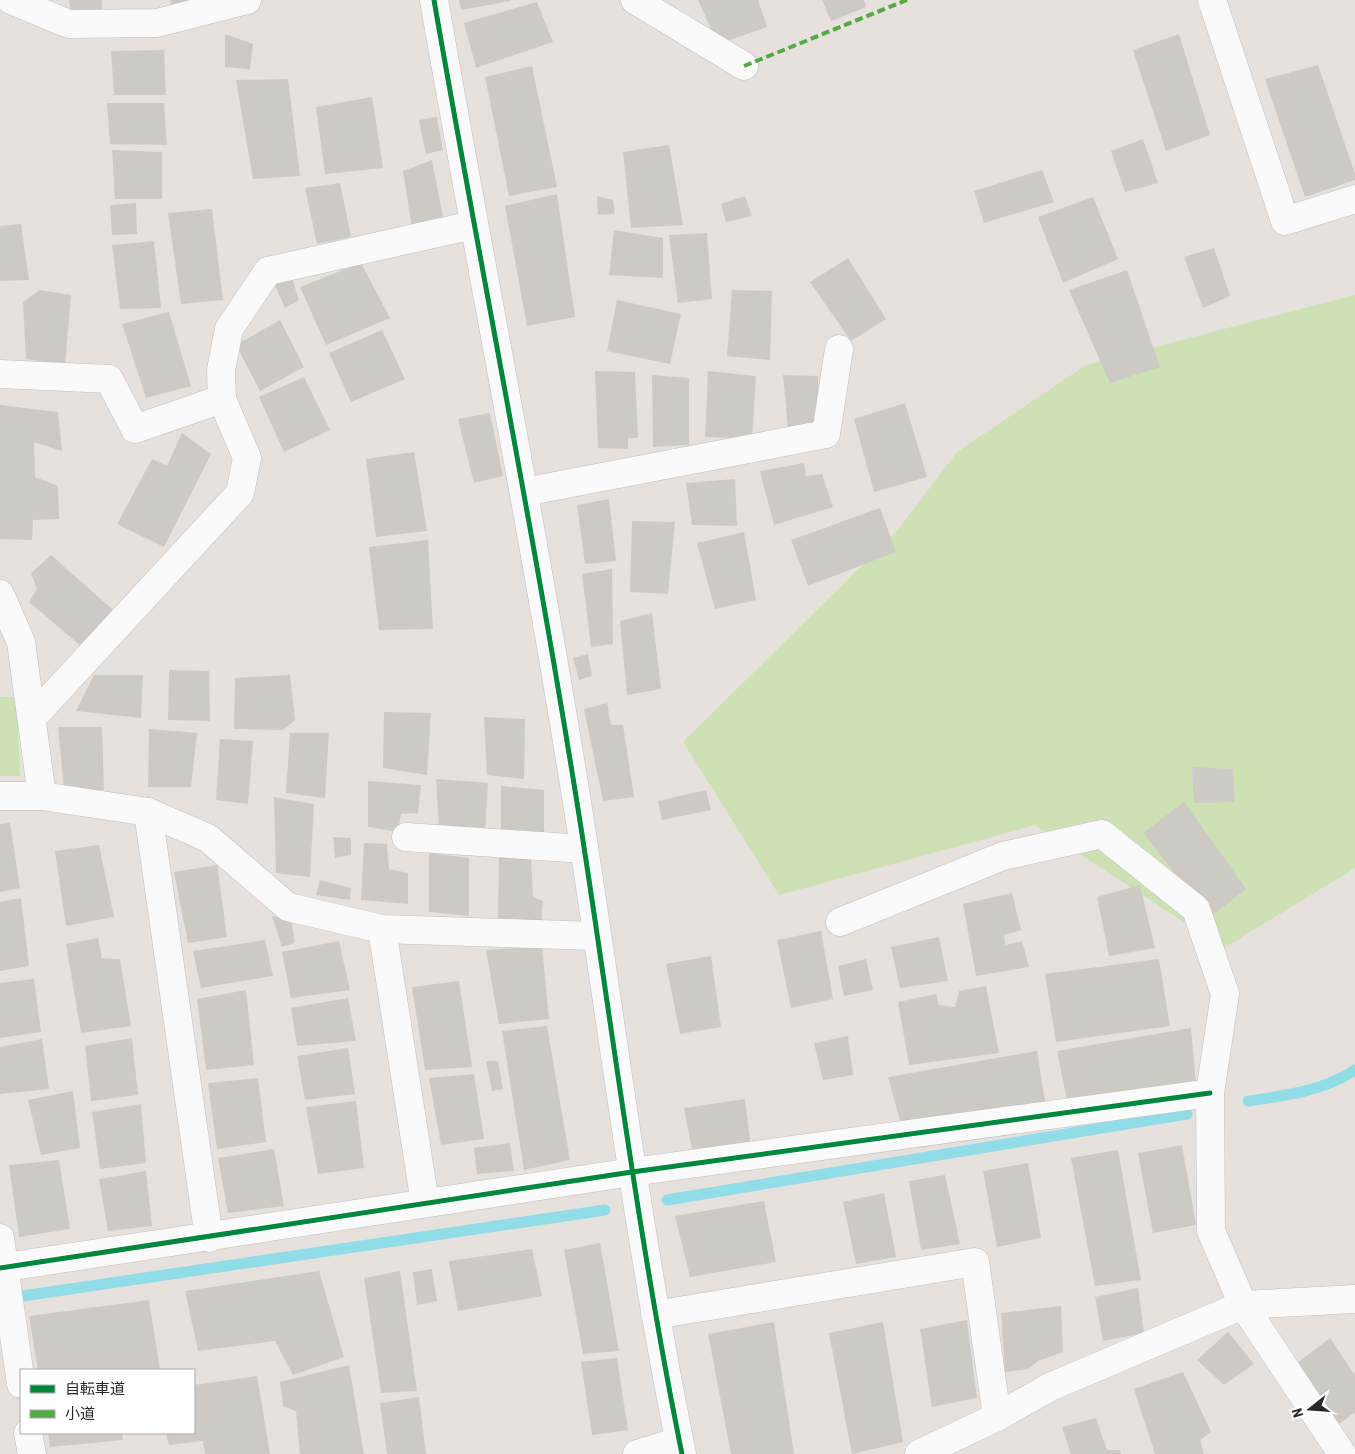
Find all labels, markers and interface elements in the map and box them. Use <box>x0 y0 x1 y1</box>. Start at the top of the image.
legend <box>20 1369 195 1434</box>
text: 自転車道 <box>65 1380 125 1398</box>
north arrow <box>1285 1384 1335 1434</box>
text: 小道 <box>65 1405 95 1423</box>
text: N <box>1289 1406 1306 1419</box>

